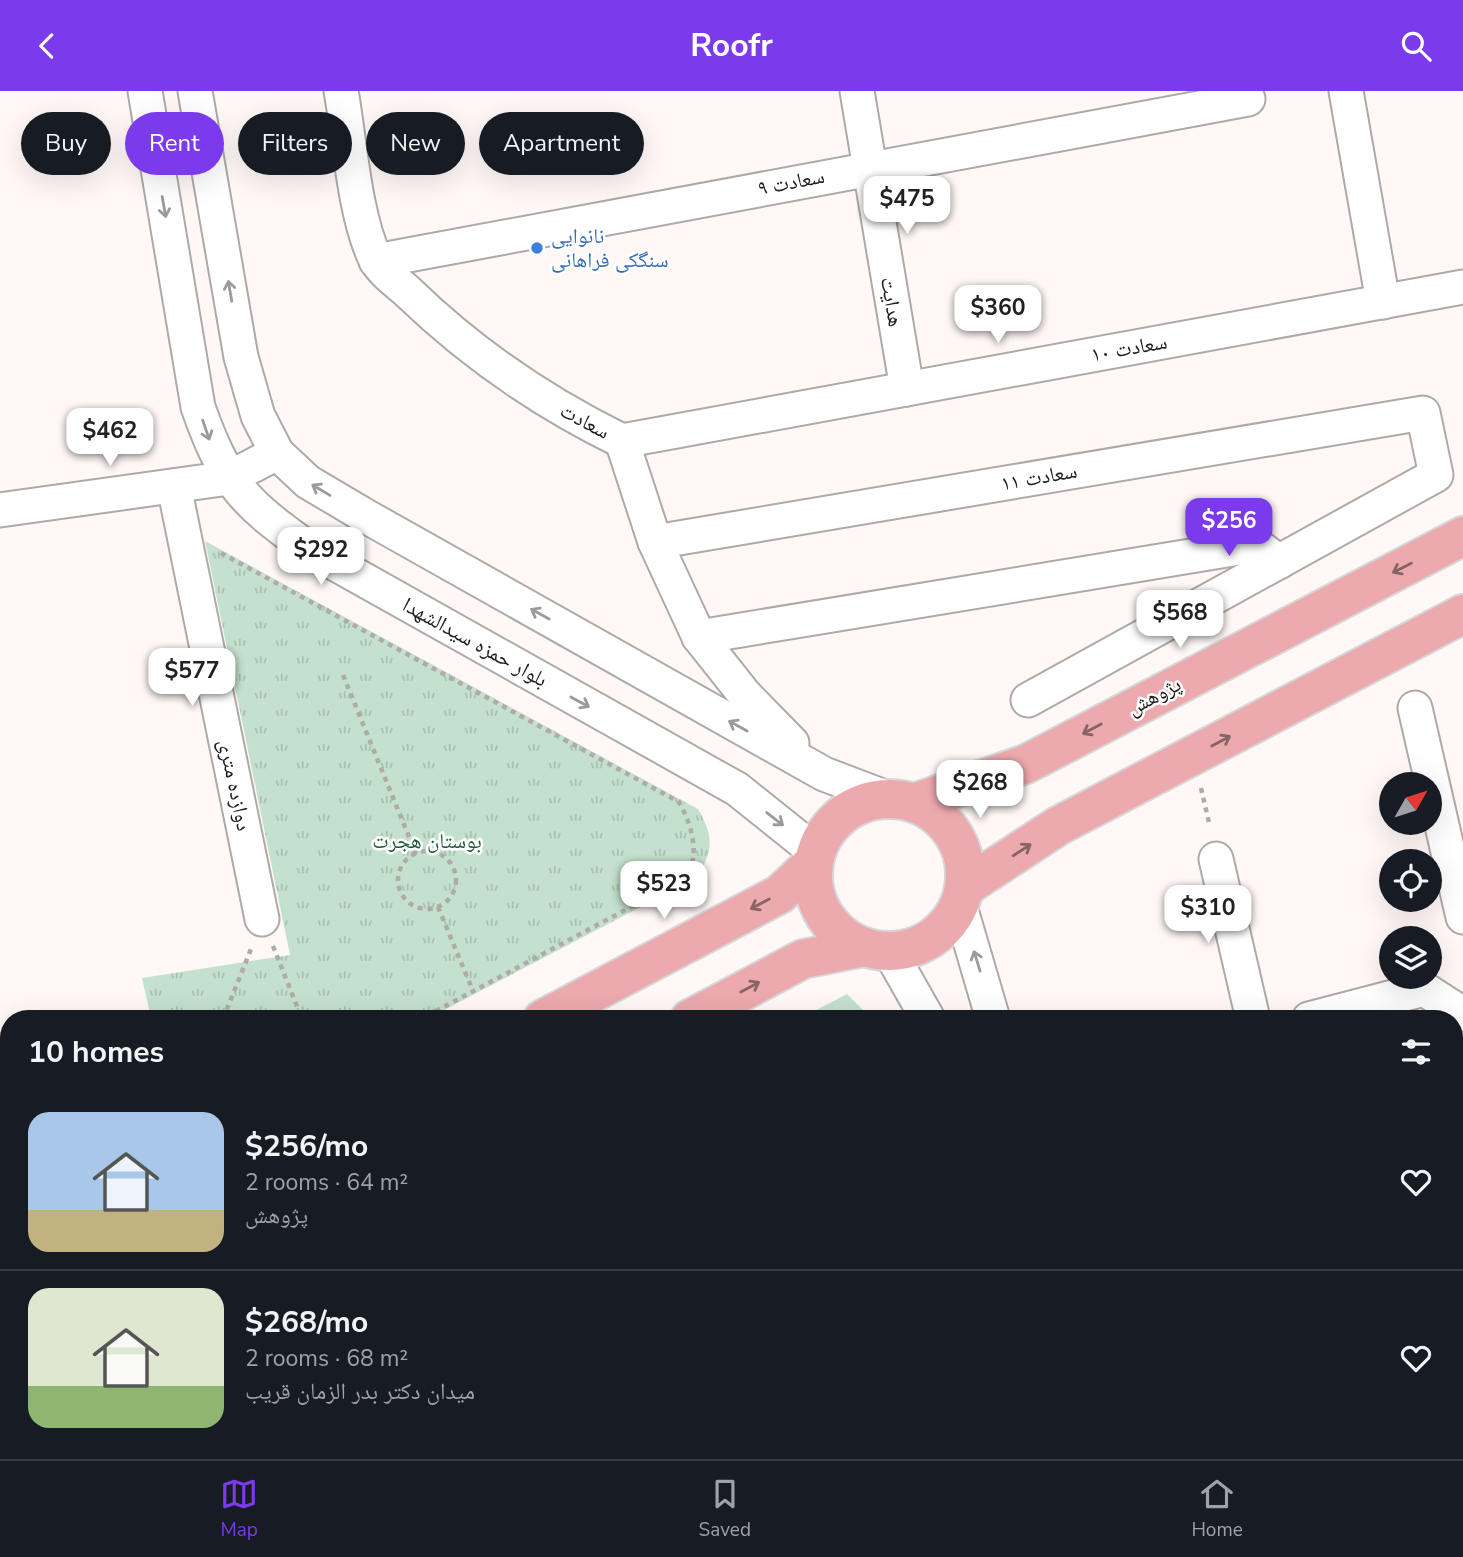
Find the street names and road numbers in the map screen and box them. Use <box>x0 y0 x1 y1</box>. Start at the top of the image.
street label: سعادت ۹ <box>755 162 827 202</box>
street label: هدایت <box>874 275 910 329</box>
street label: سعادت ۱۰ <box>1089 328 1169 368</box>
street label: سعادت <box>555 396 615 446</box>
street label: سعادت ۱۱ <box>999 457 1079 497</box>
street label: بلوار حمزه سیدالشهدا <box>398 591 552 693</box>
street label: پژوهش <box>1122 670 1186 722</box>
street label: دوازده متری <box>212 737 258 833</box>

